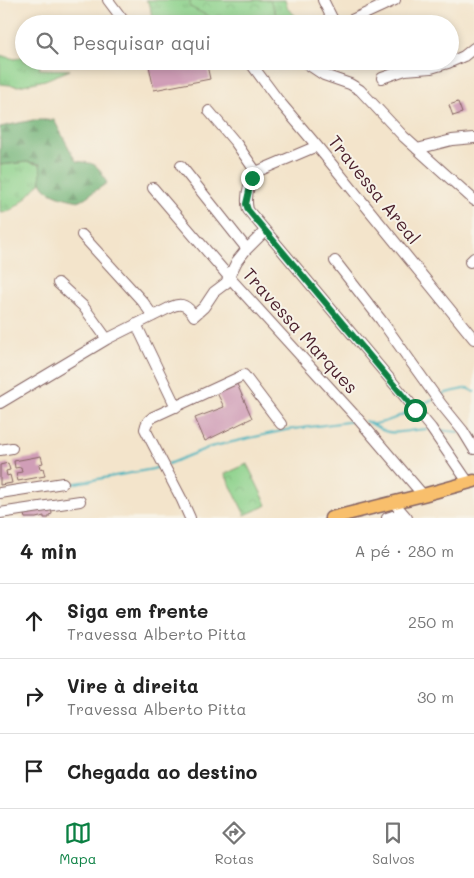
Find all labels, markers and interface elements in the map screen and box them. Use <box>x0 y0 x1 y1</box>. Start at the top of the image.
search box <box>15 15 459 70</box>
icon: search <box>33 29 61 57</box>
text: Pesquisar aqui <box>73 30 211 55</box>
street label: Travessa Areal <box>323 130 426 249</box>
route end <box>241 167 264 190</box>
street label: Travessa Marques <box>238 262 364 398</box>
route start <box>404 399 427 422</box>
text: 4 min <box>20 537 77 564</box>
text: A pé · 280 m <box>354 540 454 561</box>
text: Siga em frente <box>67 598 208 623</box>
icon: ahead <box>20 607 48 635</box>
text: 250 m <box>408 611 454 632</box>
text: Travessa Alberto Pitta <box>67 623 247 644</box>
text: Vire à direita <box>67 673 199 698</box>
icon: right <box>20 682 48 710</box>
text: 30 m <box>417 686 454 707</box>
text: Travessa Alberto Pitta <box>67 698 247 719</box>
icon: arrive <box>20 757 48 785</box>
text: Chegada ao destino <box>67 759 257 784</box>
tab: Mapa <box>59 819 96 868</box>
tab: Rotas <box>215 819 254 868</box>
tab: Salvos <box>372 819 415 868</box>

